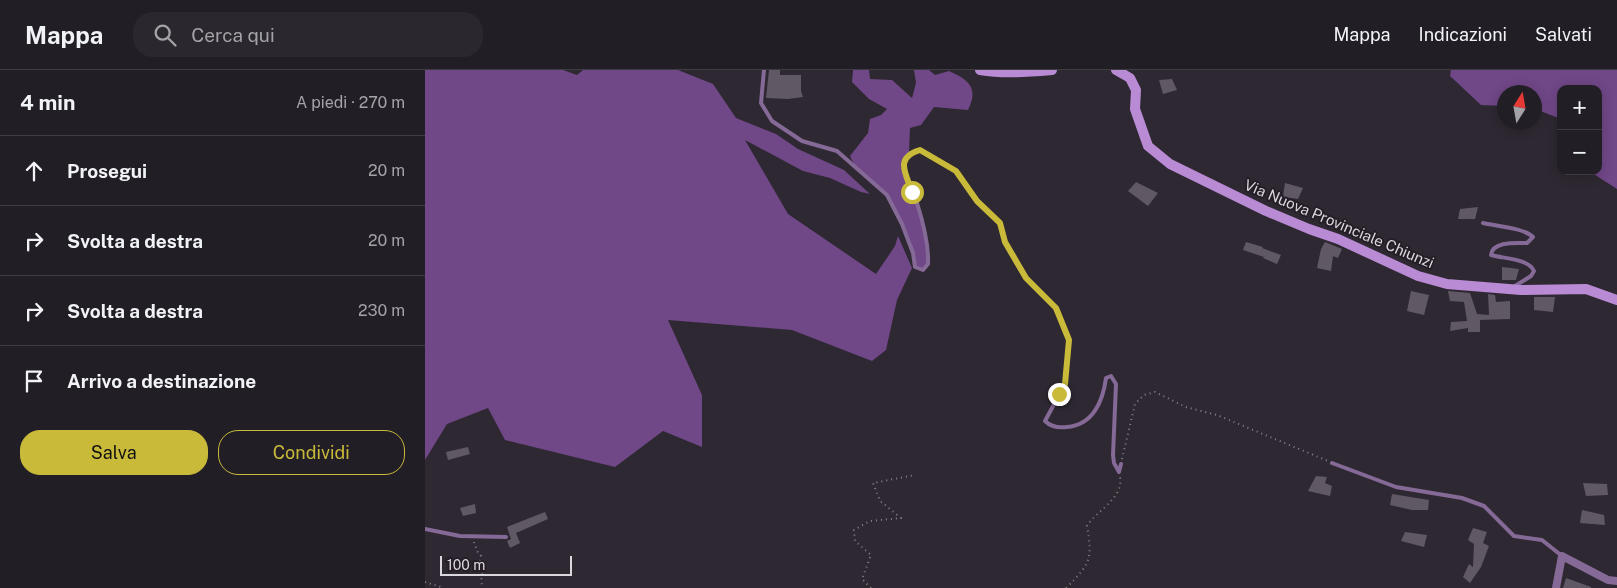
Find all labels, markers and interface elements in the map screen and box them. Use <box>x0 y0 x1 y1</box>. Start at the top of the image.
search box <box>133 12 483 57</box>
text: Mappa <box>25 21 103 49</box>
icon: search <box>151 21 179 49</box>
text: Cerca qui <box>191 24 275 46</box>
text: Mappa <box>1333 24 1391 45</box>
text: Indicazioni <box>1419 24 1507 45</box>
text: Salvati <box>1535 24 1592 45</box>
north arrow <box>1497 85 1542 130</box>
map controls <box>1557 85 1602 175</box>
button: + <box>1557 85 1602 130</box>
text: 4 min <box>20 90 75 115</box>
text: A piedi · 270 m <box>296 93 405 112</box>
button: − <box>1557 130 1602 175</box>
icon: ahead <box>20 157 48 185</box>
text: Prosegui <box>67 160 147 182</box>
text: 20 m <box>368 161 405 180</box>
street label: Via Nuova Provinciale Chiunzi <box>1242 176 1437 271</box>
route start <box>901 181 924 204</box>
icon: right <box>20 227 48 255</box>
text: Svolta a destra <box>67 230 203 252</box>
text: 20 m <box>368 231 405 250</box>
icon: right <box>20 297 48 325</box>
text: Svolta a destra <box>67 300 203 322</box>
text: 230 m <box>358 301 405 320</box>
icon: arrive <box>20 367 48 395</box>
text: Arrivo a destinazione <box>67 370 256 392</box>
route end <box>1048 383 1071 406</box>
button: Salva <box>20 430 208 475</box>
button: Condividi <box>218 430 405 475</box>
scale bar <box>440 553 573 576</box>
text: 100 m <box>447 557 485 573</box>

